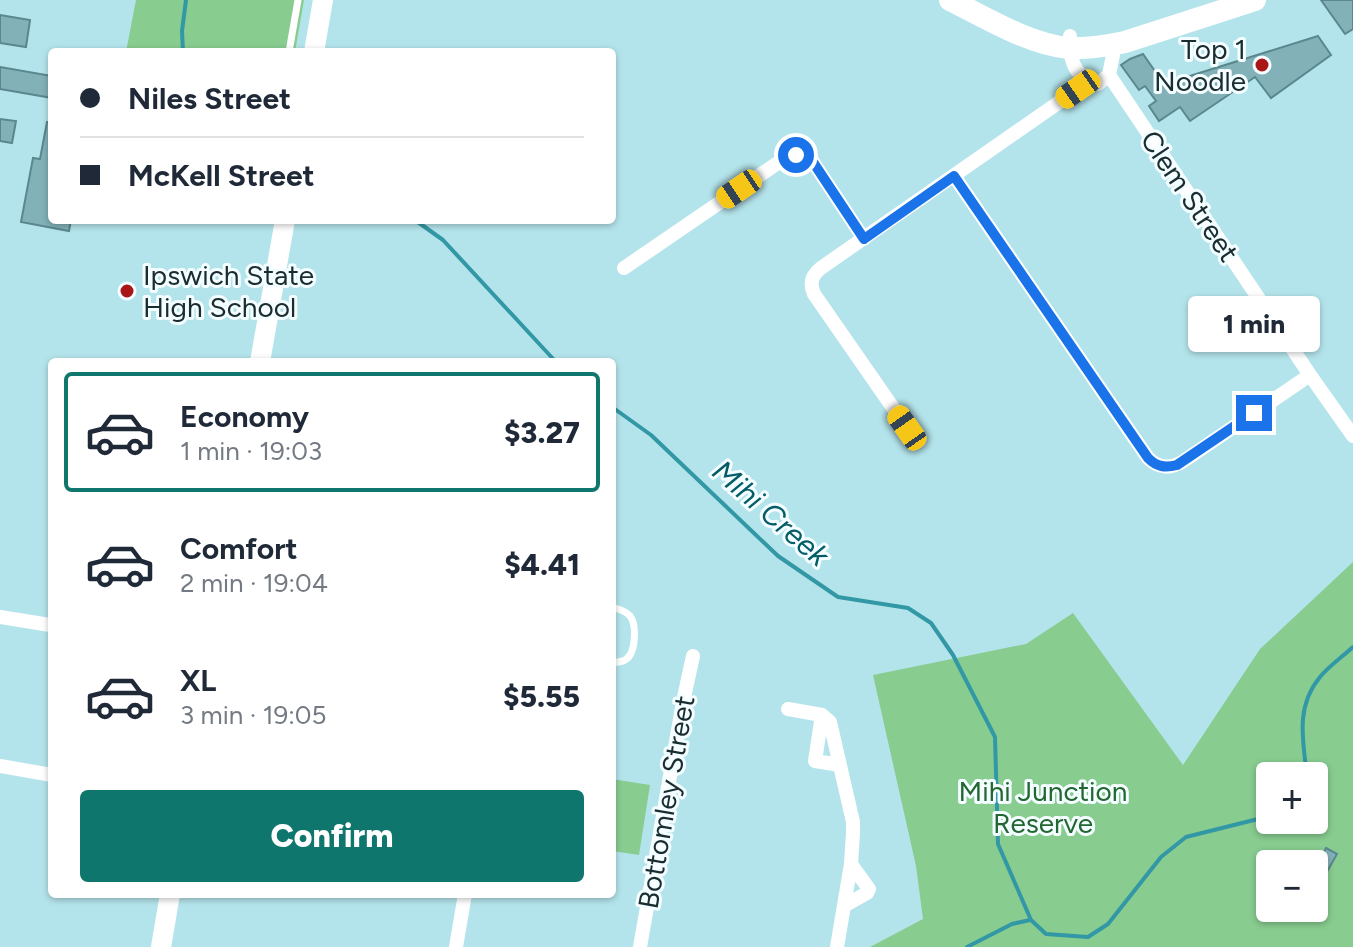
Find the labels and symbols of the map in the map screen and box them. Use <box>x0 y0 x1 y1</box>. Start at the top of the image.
place label: Top 1 Noodle <box>1154 32 1246 98</box>
marker: Top 1 Noodle <box>1253 56 1271 74</box>
car <box>1051 65 1105 113</box>
street label: Clem Street <box>1134 124 1246 268</box>
route start <box>778 137 814 173</box>
car <box>712 166 766 212</box>
place label: Ipswich State High School <box>143 258 314 324</box>
marker: Ipswich State High School <box>118 282 136 300</box>
callout: 1 min <box>1188 297 1320 353</box>
route end <box>1236 395 1272 431</box>
car <box>883 401 931 455</box>
water label: Mihi Creek <box>705 452 838 575</box>
street label: Bottomley Street <box>631 693 701 911</box>
park label: Mihi Junction Reserve <box>959 774 1127 840</box>

